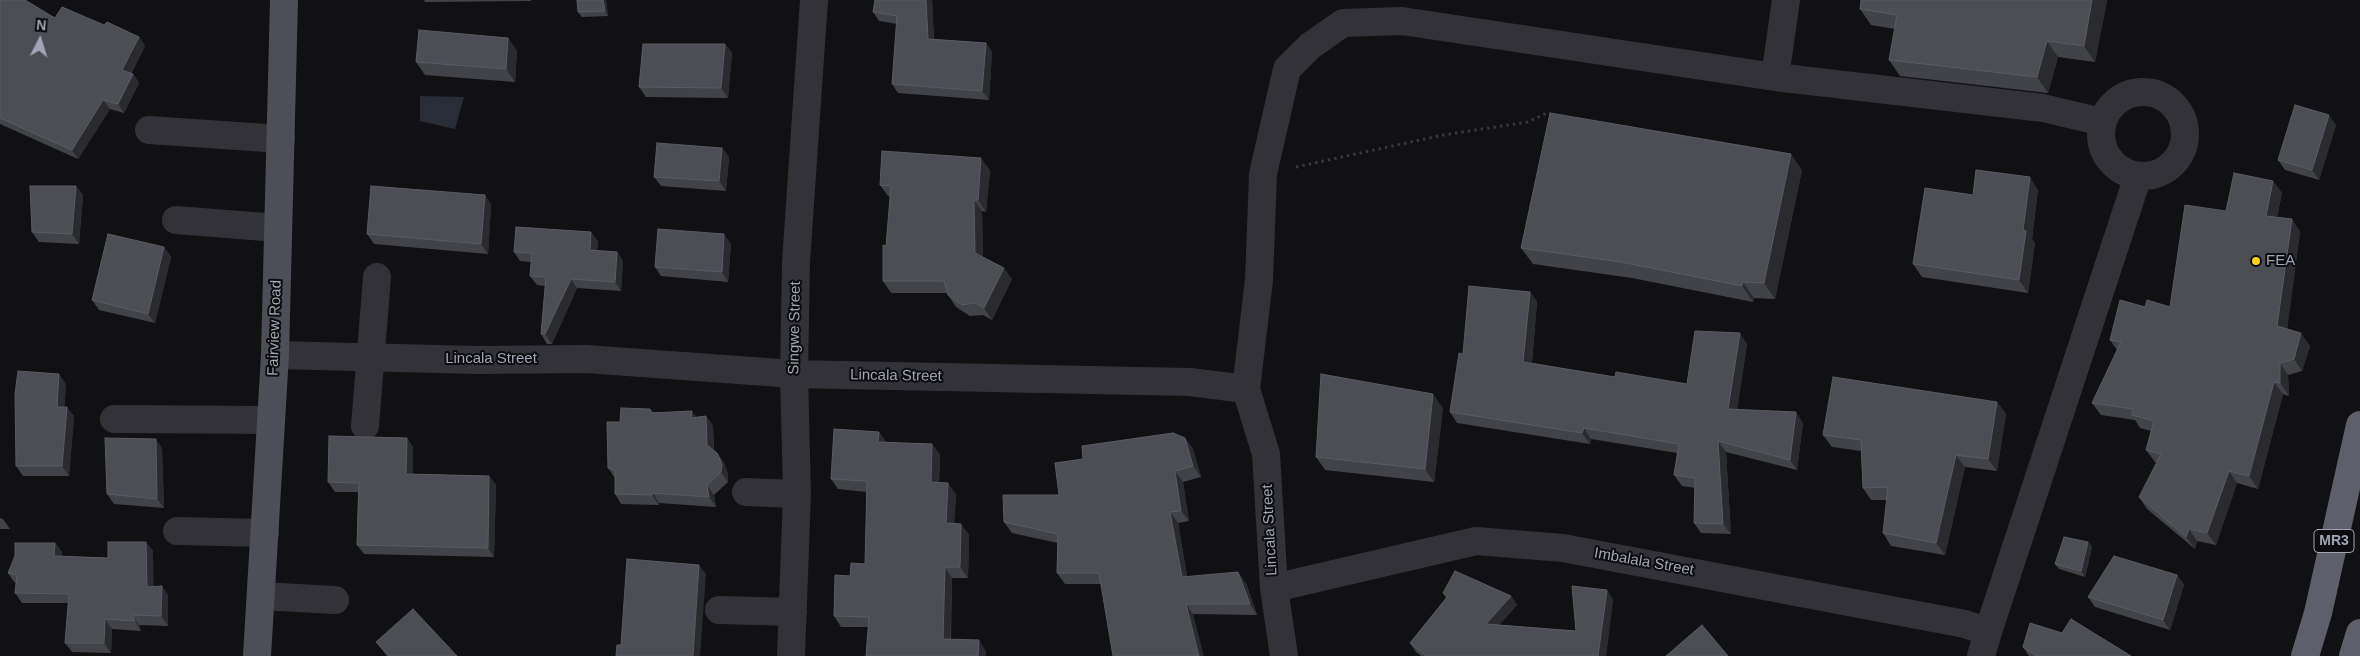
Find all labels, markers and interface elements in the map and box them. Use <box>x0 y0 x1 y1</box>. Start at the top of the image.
north arrow <box>15 15 65 65</box>
text: N <box>36 17 47 33</box>
place label: FEA <box>2266 252 2295 270</box>
marker: FEA <box>2250 255 2262 267</box>
street label: Fairview Road <box>264 280 286 376</box>
street label: Singwe Street <box>785 281 805 375</box>
street label: Lincala Street <box>445 350 537 368</box>
street label: Lincala Street <box>850 366 942 386</box>
street label: Lincala Street <box>1259 484 1281 576</box>
road number: MR3 <box>2314 530 2354 552</box>
street label: Imbalala Street <box>1593 544 1695 580</box>

